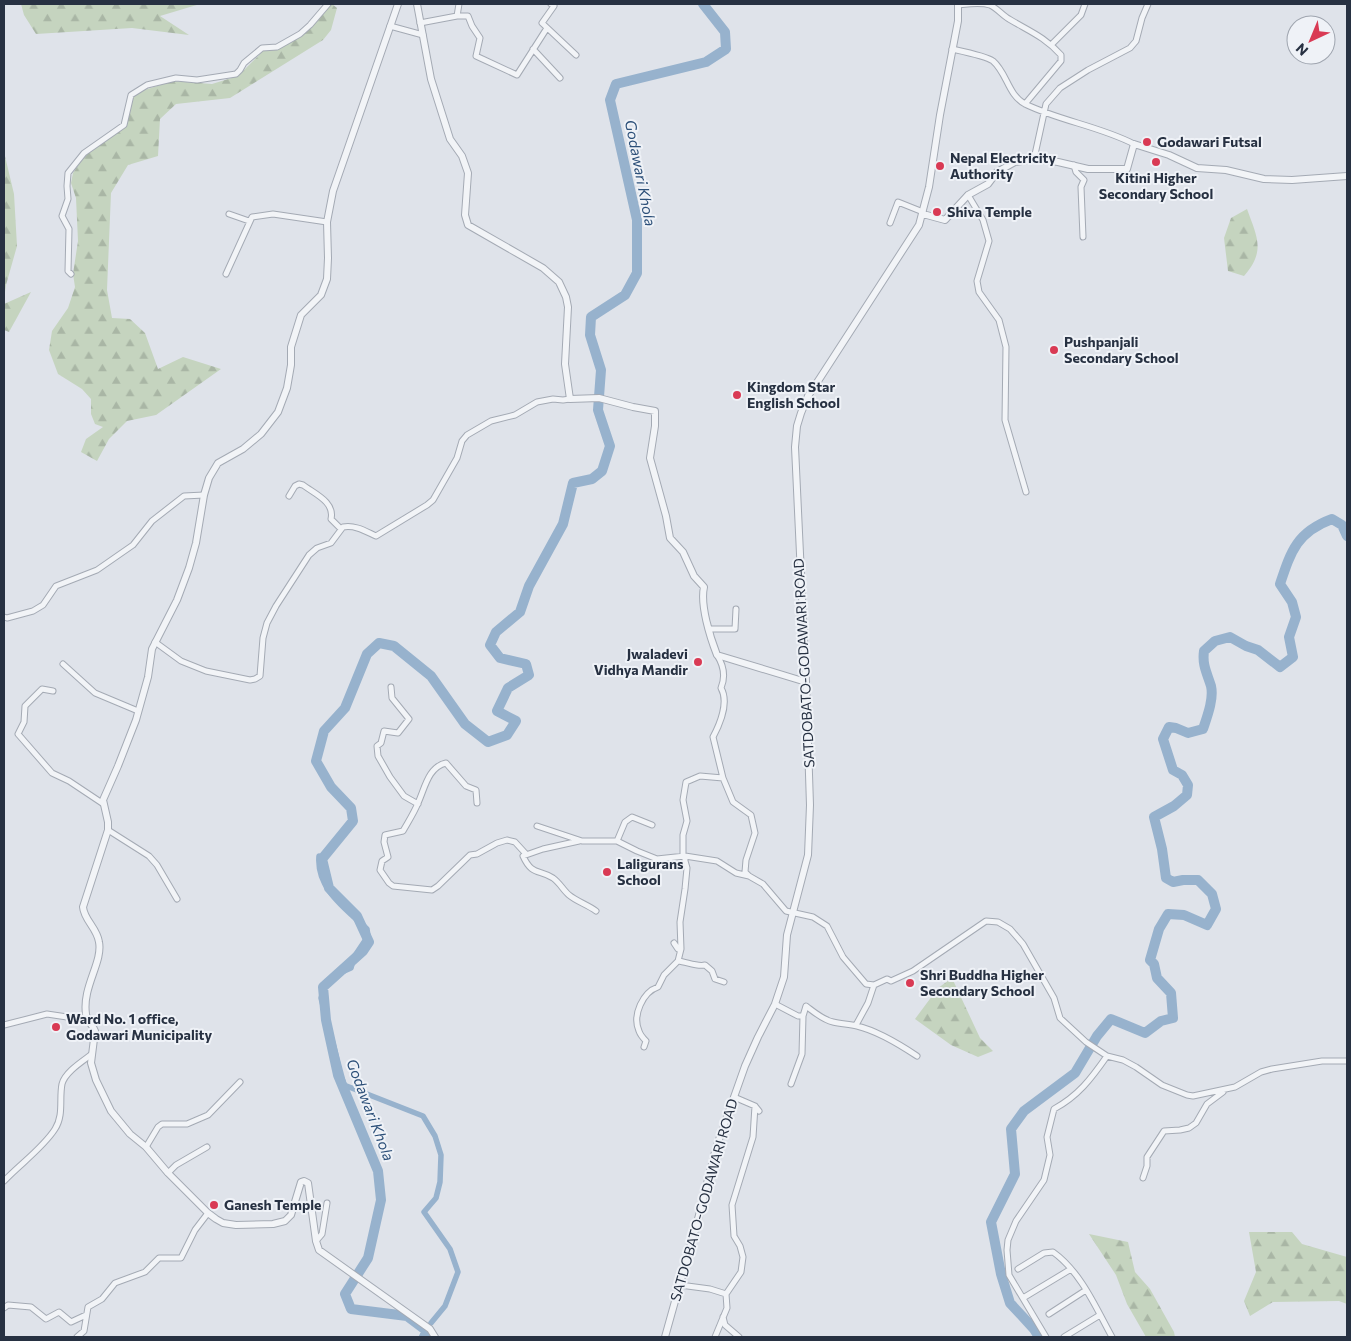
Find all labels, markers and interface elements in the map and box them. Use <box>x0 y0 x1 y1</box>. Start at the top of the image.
north arrow <box>1286 15 1336 65</box>
text: N <box>1292 40 1311 59</box>
water label: Godawari Khola <box>622 118 660 228</box>
place label: Godawari Futsal <box>1157 133 1262 150</box>
marker: Godawari Futsal <box>1141 136 1153 148</box>
place label: Nepal Electricity Authority <box>950 149 1057 182</box>
marker: Kitini Higher Secondary School <box>1150 156 1162 168</box>
marker: Nepal Electricity Authority <box>934 160 946 172</box>
place label: Kitini Higher Secondary School <box>1099 169 1213 202</box>
place label: Shiva Temple <box>947 203 1032 220</box>
marker: Shiva Temple <box>931 206 943 218</box>
place label: Pushpanjali Secondary School <box>1064 333 1179 366</box>
marker: Pushpanjali Secondary School <box>1048 344 1060 356</box>
place label: Kingdom Star English School <box>747 378 840 411</box>
marker: Kingdom Star English School <box>731 389 743 401</box>
street label: SATDOBATO-GODAWARI ROAD <box>790 558 817 768</box>
place label: Jwaladevi Vidhya Mandir <box>594 645 688 678</box>
marker: Jwaladevi Vidhya Mandir <box>692 656 704 668</box>
place label: Laligurans School <box>617 855 684 888</box>
marker: Laligurans School <box>601 866 613 878</box>
place label: Shri Buddha Higher Secondary School <box>920 966 1044 999</box>
marker: Shri Buddha Higher Secondary School <box>904 977 916 989</box>
place label: Ward No. 1 office, Godawari Municipality <box>66 1010 213 1043</box>
marker: Ward No. 1 office, Godawari Municipality <box>50 1021 62 1033</box>
water label: Godawari Khola <box>343 1056 399 1163</box>
street label: SATDOBATO-GODAWARI ROAD <box>666 1097 741 1303</box>
place label: Ganesh Temple <box>224 1196 321 1213</box>
marker: Ganesh Temple <box>208 1199 220 1211</box>

